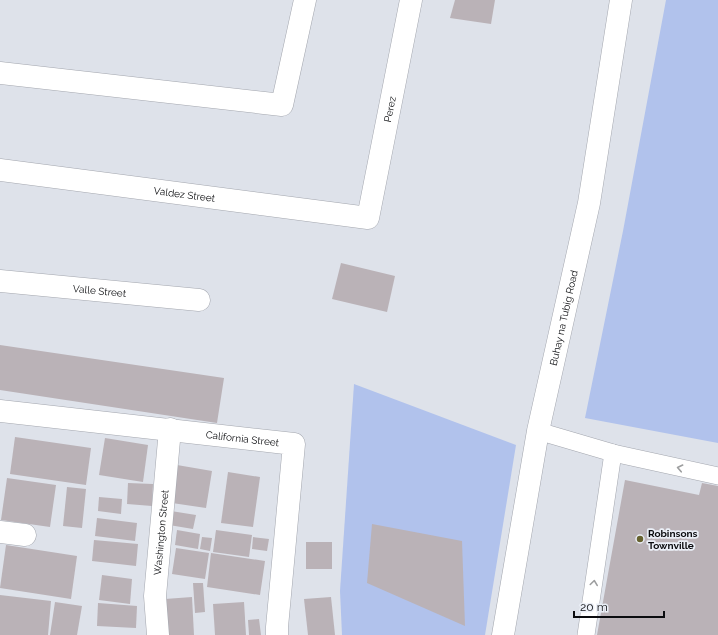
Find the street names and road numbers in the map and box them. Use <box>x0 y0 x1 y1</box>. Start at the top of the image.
street label: Perez <box>382 95 397 123</box>
street label: Valdez Street <box>153 185 216 204</box>
street label: Buhay na Tubig Road <box>547 269 579 367</box>
street label: Valle Street <box>72 282 127 299</box>
street label: California Street <box>205 429 280 448</box>
street label: Washington Street <box>151 489 170 576</box>

